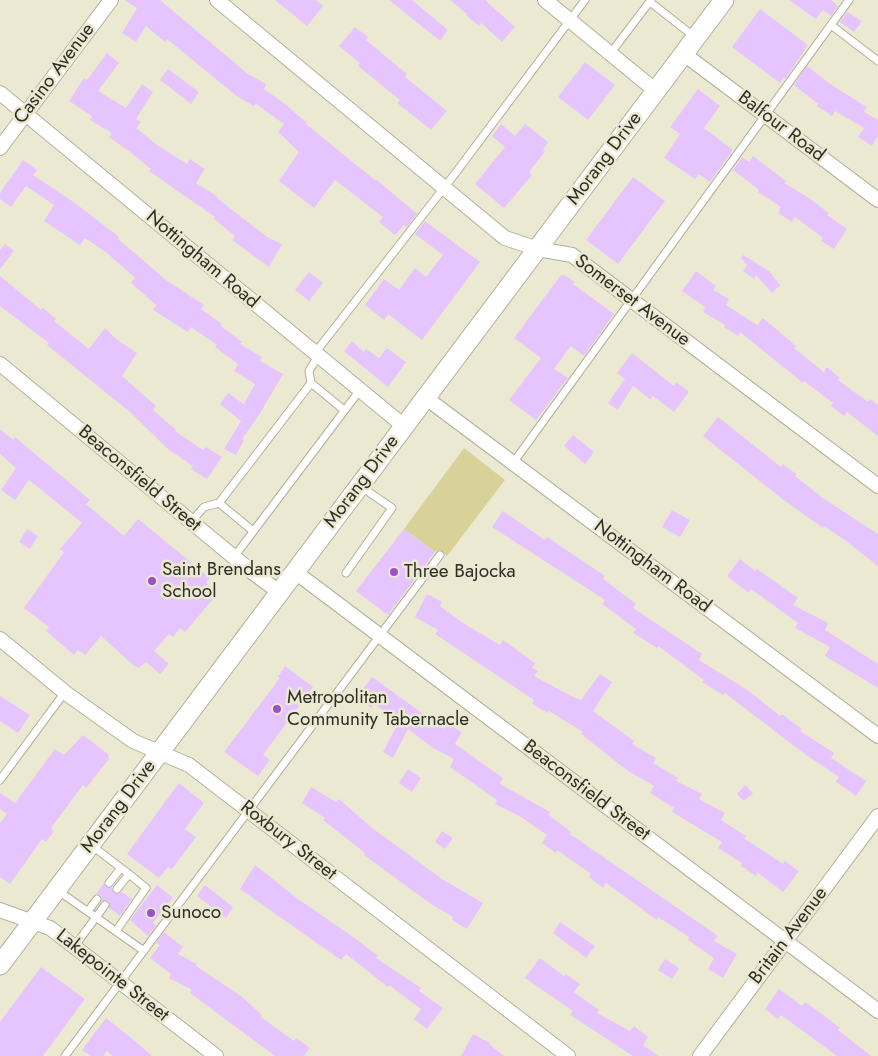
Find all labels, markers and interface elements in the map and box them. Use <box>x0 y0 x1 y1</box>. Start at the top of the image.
street label: Casino Avenue <box>10 19 100 129</box>
street label: Balfour Road <box>733 87 829 167</box>
street label: Morang Drive <box>563 108 647 210</box>
street label: Nottingham Road <box>141 206 263 314</box>
street label: Somerset Avenue <box>570 250 694 352</box>
street label: Beaconsfield Street <box>73 421 205 537</box>
street label: Morang Drive <box>320 431 404 533</box>
street label: Nottingham Road <box>589 516 715 618</box>
place label: Saint Brendans School <box>162 559 281 603</box>
place label: Three Bajocka <box>404 561 516 583</box>
marker: Three Bajocka <box>388 566 400 578</box>
marker: Saint Brendans School <box>146 575 158 587</box>
place label: Metropolitan Community Tabernacle <box>287 687 469 731</box>
marker: Metropolitan Community Tabernacle <box>271 703 283 715</box>
street label: Beaconsfield Street <box>518 736 654 846</box>
street label: Morang Drive <box>77 756 161 858</box>
street label: Roxbury Street <box>235 796 341 886</box>
street label: Britain Avenue <box>745 883 833 989</box>
place label: Sunoco <box>161 902 221 924</box>
marker: Sunoco <box>145 907 157 919</box>
street label: Lakepointe Street <box>51 925 173 1027</box>

